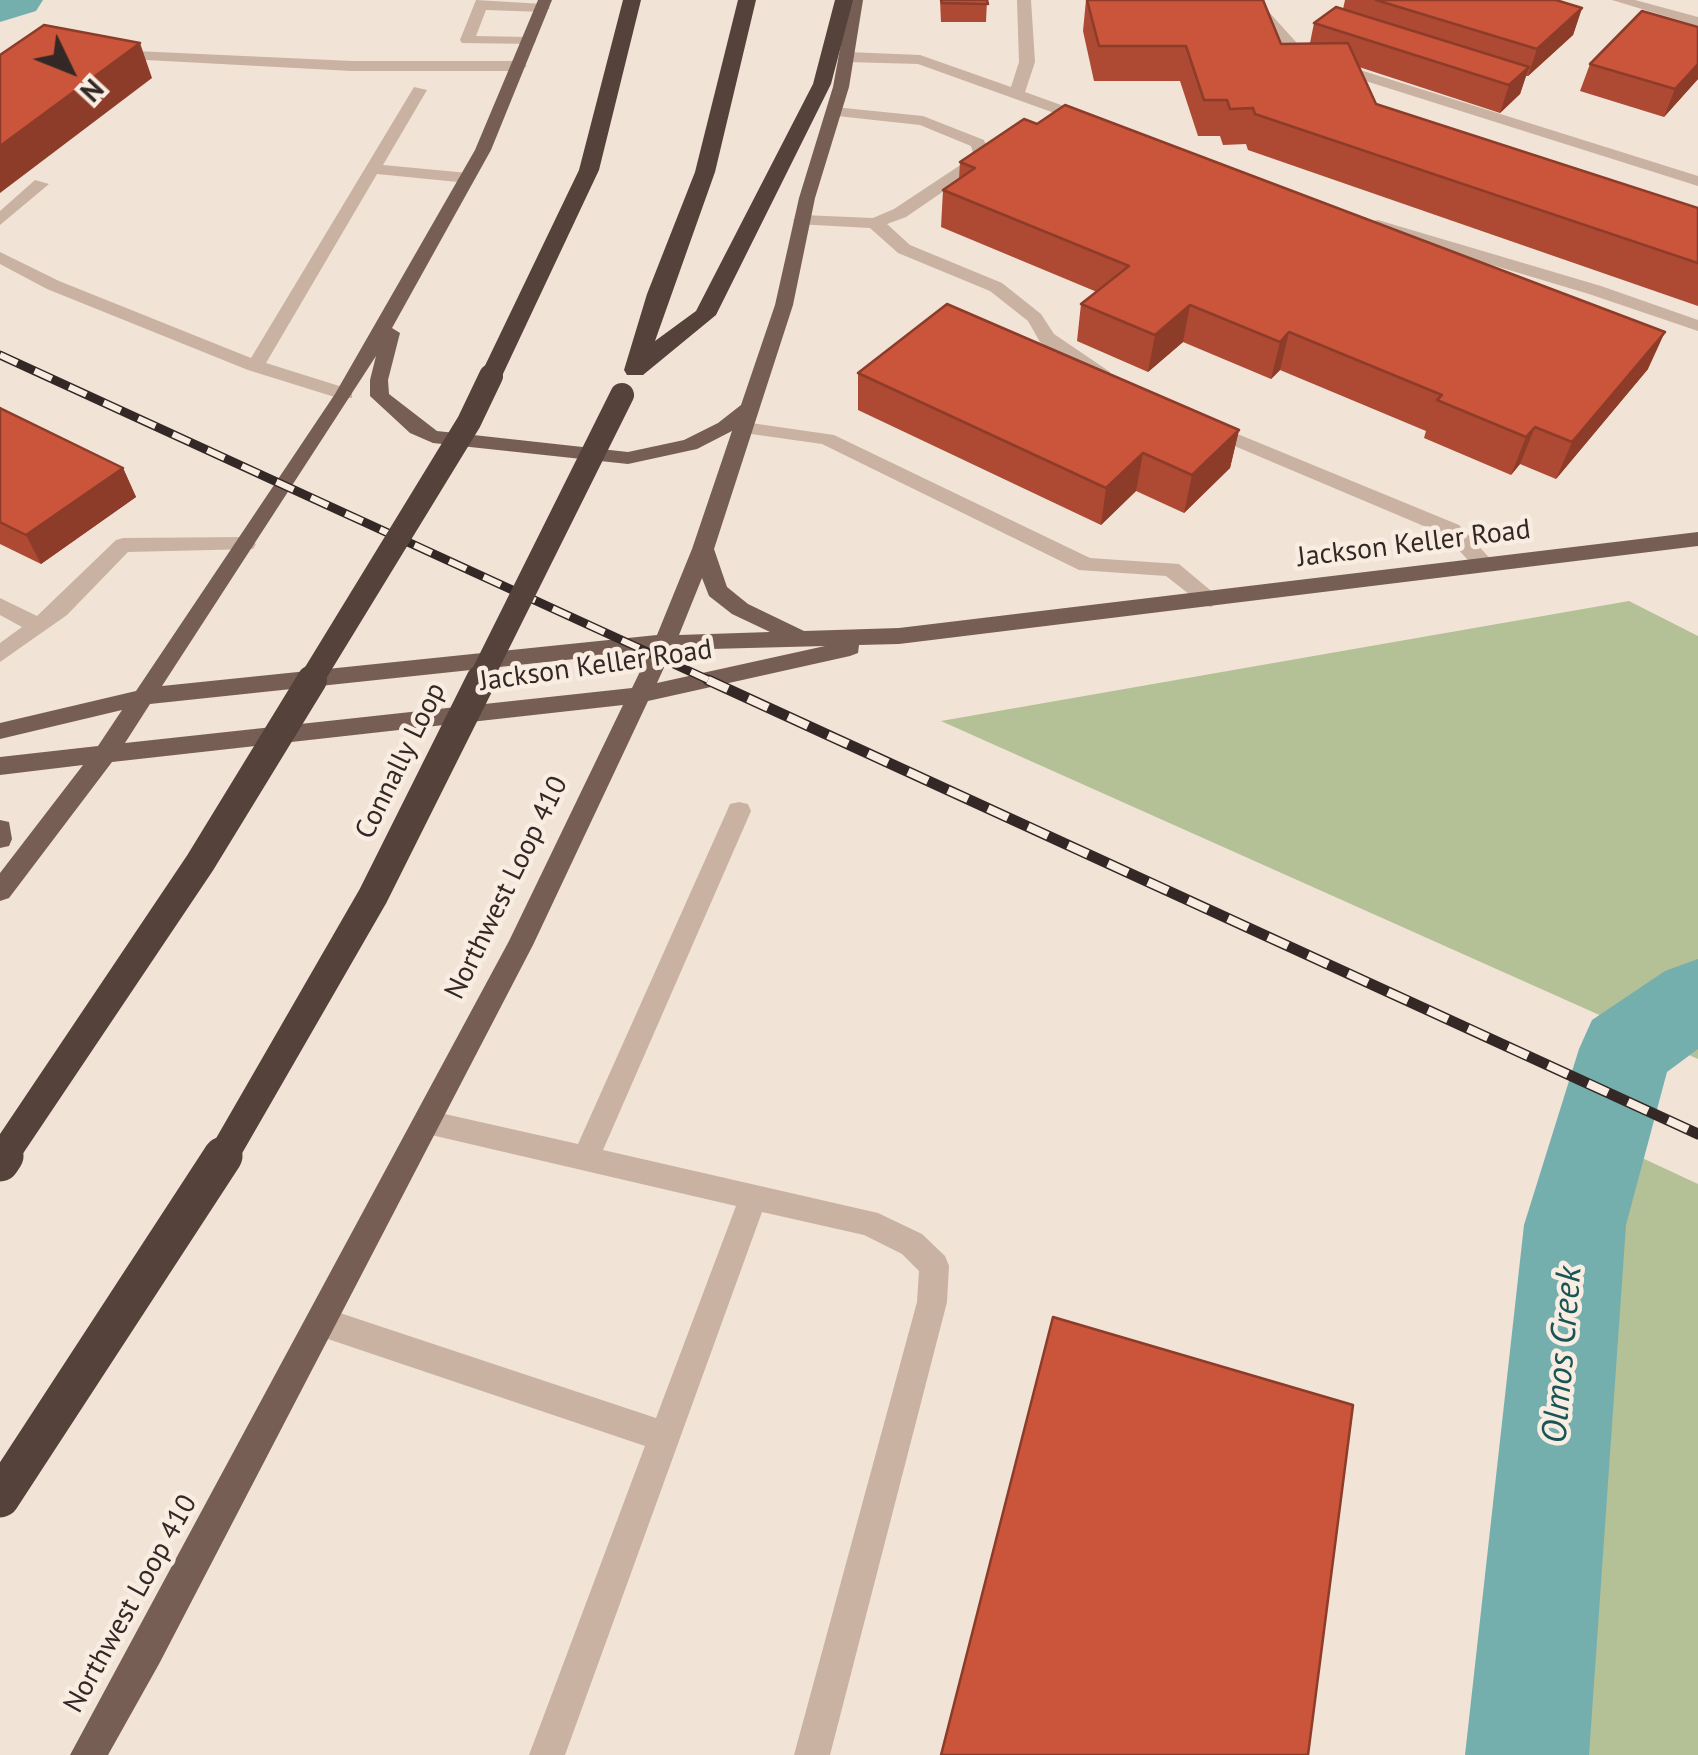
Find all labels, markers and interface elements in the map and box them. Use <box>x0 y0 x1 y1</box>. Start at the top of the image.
north arrow <box>20 20 120 120</box>
text: N <box>72 71 112 110</box>
street label: Jackson Keller Road <box>1296 513 1532 575</box>
street label: Jackson Keller Road <box>478 633 714 699</box>
street label: Connally Loop <box>349 678 453 844</box>
street label: Northwest Loop 410 <box>439 771 575 1005</box>
water label: Olmos Creek <box>1534 1265 1592 1445</box>
street label: Northwest Loop 410 <box>57 1489 205 1719</box>

